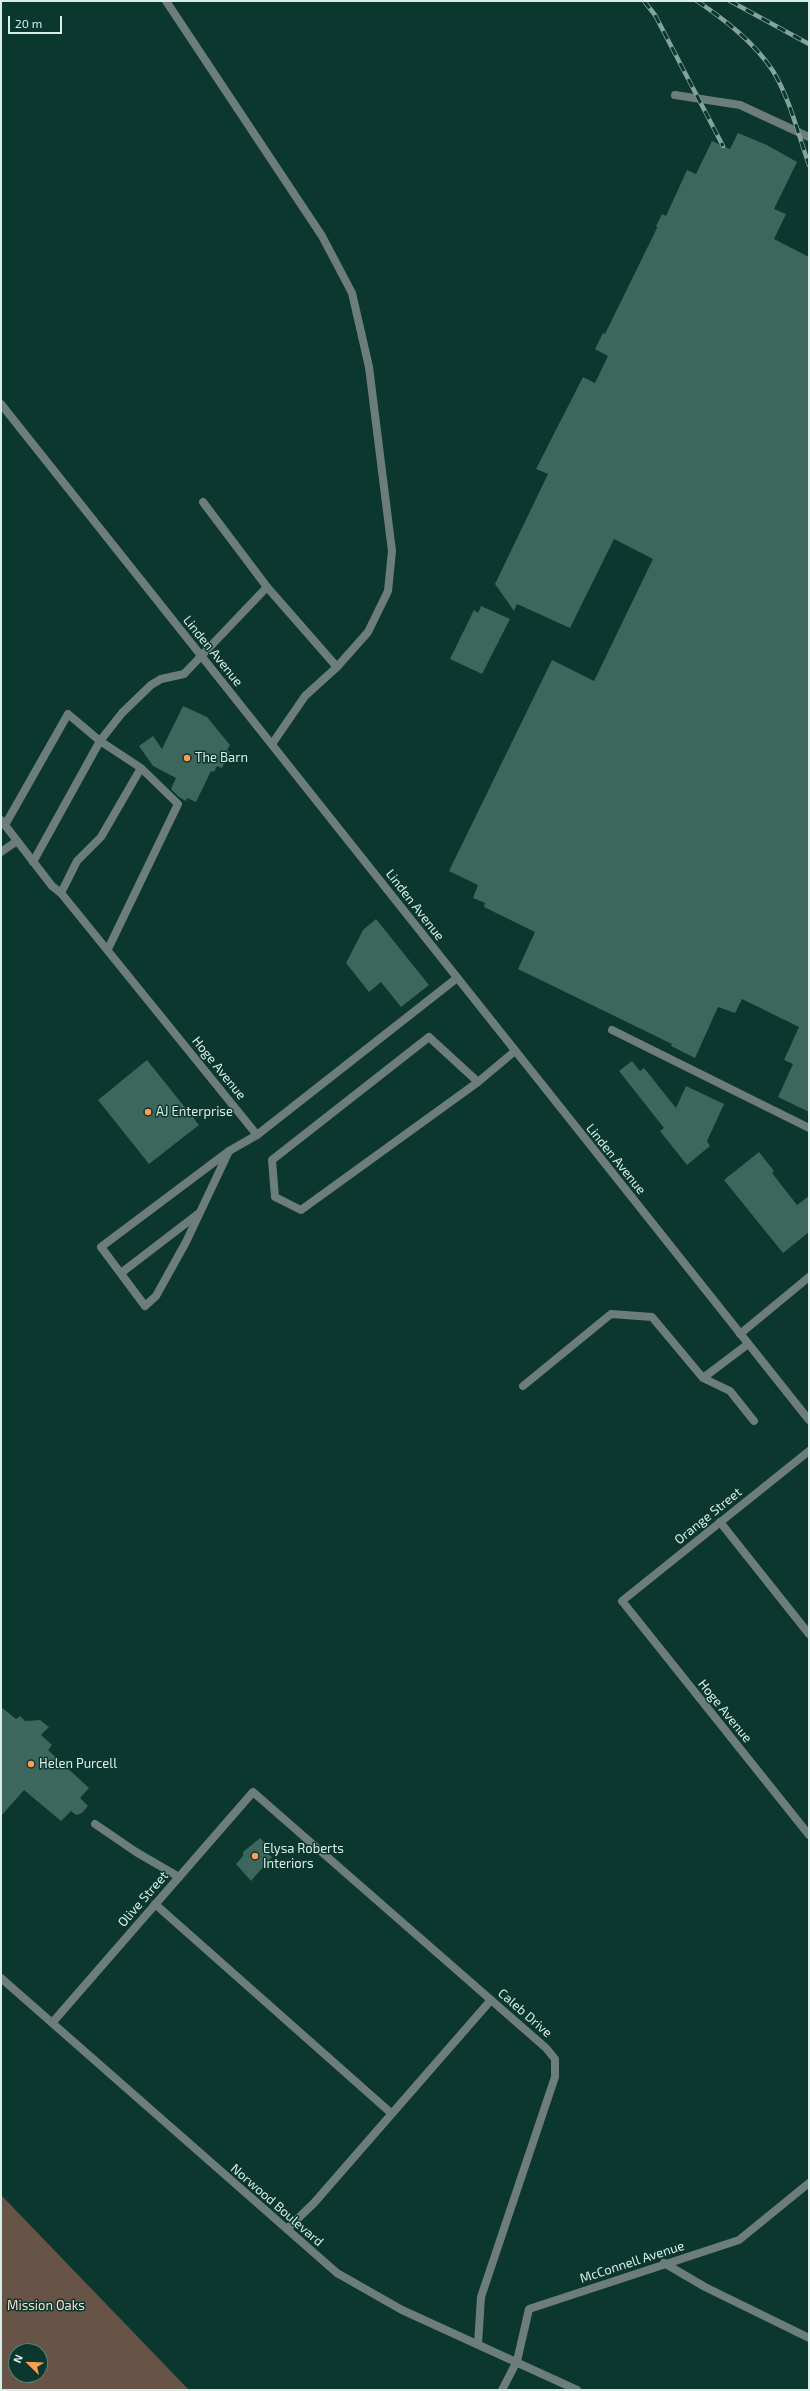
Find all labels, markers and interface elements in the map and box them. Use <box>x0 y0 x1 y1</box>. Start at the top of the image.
scale bar <box>10 8 64 34</box>
text: 20 m <box>15 16 42 30</box>
street label: Linden Avenue <box>180 613 246 689</box>
place label: The Barn <box>195 750 248 766</box>
marker: The Barn <box>182 753 192 763</box>
street label: Linden Avenue <box>382 866 448 944</box>
street label: Hoge Avenue <box>189 1033 249 1103</box>
place label: AJ Enterprise <box>156 1104 233 1120</box>
marker: AJ Enterprise <box>143 1107 153 1117</box>
street label: Linden Avenue <box>583 1121 649 1197</box>
street label: Orange Street <box>671 1484 745 1548</box>
street label: Hoge Avenue <box>695 1676 755 1746</box>
place label: Helen Purcell <box>39 1756 117 1772</box>
marker: Helen Purcell <box>26 1759 36 1769</box>
place label: Elysa Roberts Interiors <box>263 1841 344 1872</box>
marker: Elysa Roberts Interiors <box>250 1851 260 1861</box>
street label: Olive Street <box>115 1868 171 1930</box>
street label: Caleb Drive <box>495 1985 555 2041</box>
street label: Norwood Boulevard <box>227 2161 327 2249</box>
street label: McConnell Avenue <box>578 2238 686 2286</box>
park label: Mission Oaks <box>7 2298 85 2314</box>
north arrow <box>8 2343 48 2383</box>
text: N <box>10 2352 25 2365</box>

